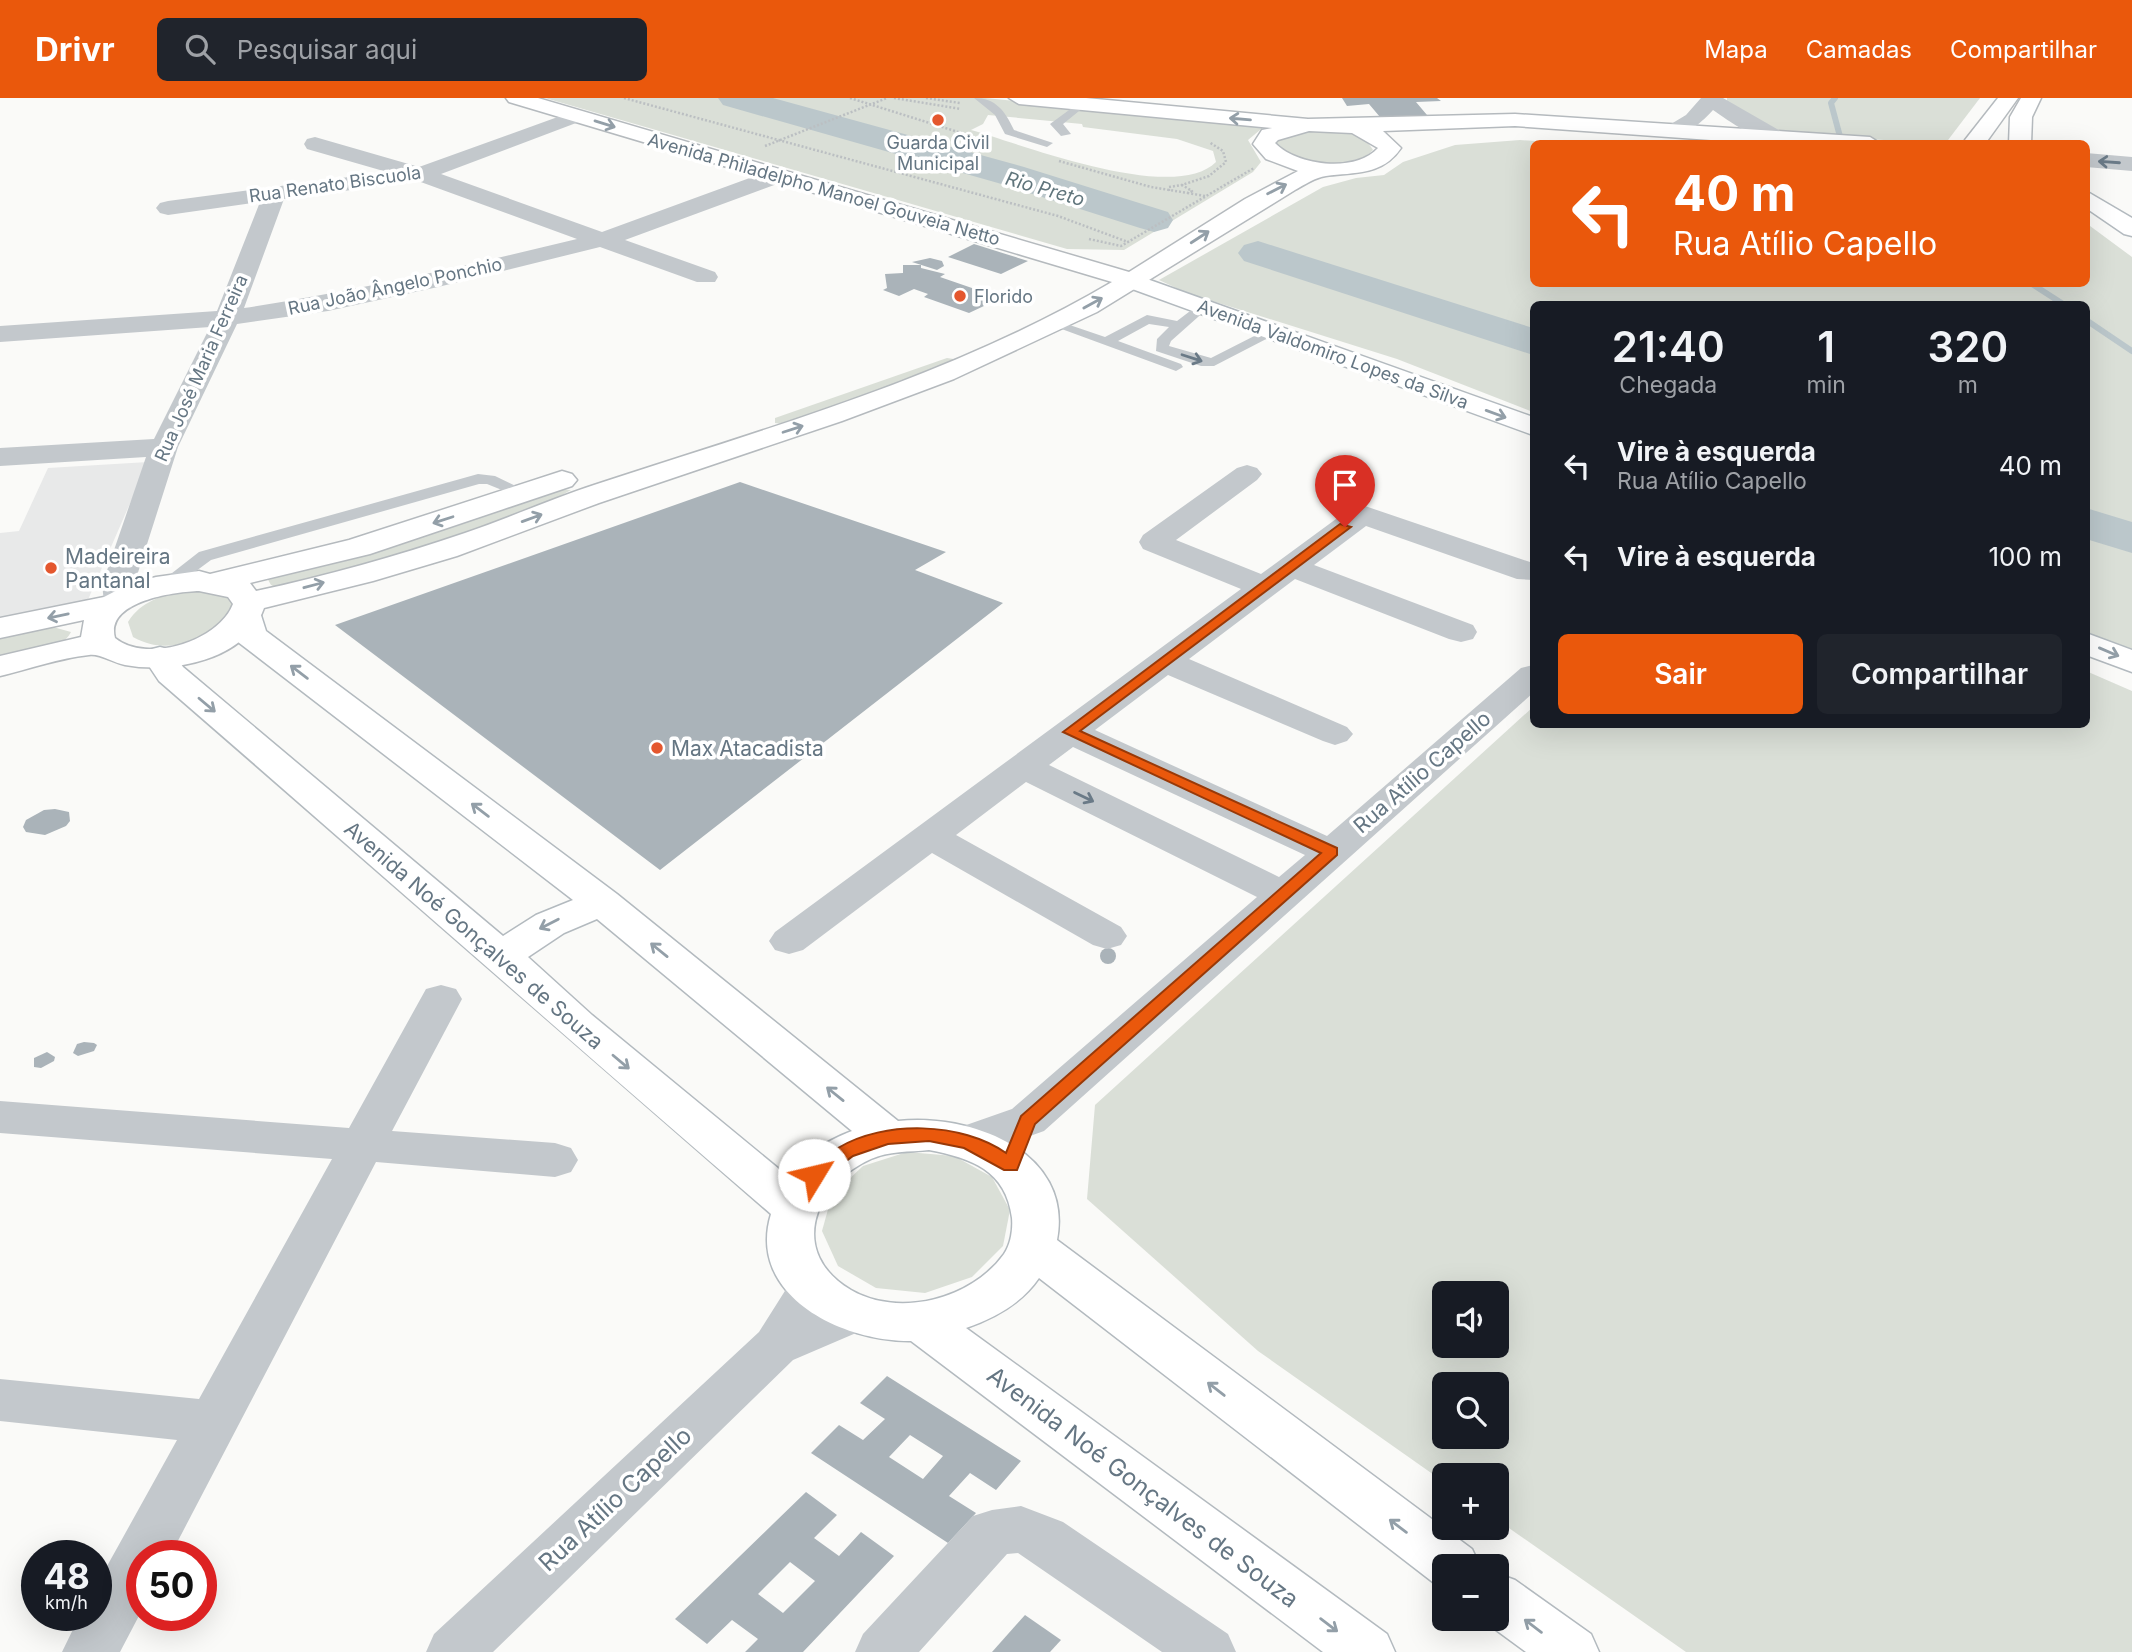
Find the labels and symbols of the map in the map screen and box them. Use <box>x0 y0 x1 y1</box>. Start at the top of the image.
marker: Guarda Civil Municipal <box>930 112 946 128</box>
one-way arrow <box>1229 112 1252 125</box>
one-way arrow <box>593 119 615 132</box>
street label: Avenida Philadelpho Manoel Gouveia Netto <box>645 129 1003 249</box>
place label: Guarda Civil Municipal <box>886 132 990 174</box>
one-way arrow <box>2098 155 2121 168</box>
street label: Rua Renato Biscuola <box>248 162 422 206</box>
water label: Rio Preto <box>1003 167 1087 211</box>
one-way arrow <box>1267 182 1287 196</box>
one-way arrow <box>1190 229 1209 244</box>
street label: Rua João Ângelo Ponchio <box>286 252 504 319</box>
street label: Rua José Maria Ferreira <box>150 271 252 465</box>
place label: Florido <box>974 286 1033 307</box>
marker: Florido <box>952 288 968 304</box>
street label: Avenida Valdomiro Lopes da Silva <box>1195 295 1471 413</box>
one-way arrow <box>1082 296 1103 309</box>
one-way arrow <box>1180 353 1202 365</box>
one-way arrow <box>1485 408 1507 421</box>
one-way arrow <box>782 421 804 434</box>
pin <box>1315 455 1375 527</box>
one-way arrow <box>520 511 542 523</box>
one-way arrow <box>432 514 454 527</box>
place label: Madeireira Pantanal <box>65 544 171 593</box>
marker: Madeireira Pantanal <box>43 560 59 576</box>
one-way arrow <box>303 578 325 591</box>
one-way arrow <box>47 610 70 624</box>
one-way arrow <box>2098 647 2119 660</box>
one-way arrow <box>290 664 309 679</box>
one-way arrow <box>198 698 216 713</box>
street label: Rua Atílio Capello <box>1348 706 1496 838</box>
place label: Max Atacadista <box>671 736 824 761</box>
marker: Max Atacadista <box>649 740 665 756</box>
one-way arrow <box>1073 790 1094 804</box>
one-way arrow <box>471 802 489 817</box>
street label: Avenida Noé Gonçalves de Souza <box>340 816 608 1054</box>
one-way arrow <box>539 917 560 931</box>
one-way arrow <box>651 942 669 957</box>
one-way arrow <box>611 1054 629 1070</box>
one-way arrow <box>826 1086 844 1102</box>
position arrow <box>777 1138 851 1212</box>
street label: Avenida Noé Gonçalves de Souza <box>982 1360 1304 1614</box>
one-way arrow <box>1207 1381 1226 1396</box>
street label: Rua Atílio Capello <box>533 1421 697 1577</box>
one-way arrow <box>1389 1518 1408 1533</box>
speed limit sign: 50 <box>126 1540 217 1631</box>
one-way arrow <box>1320 1617 1338 1632</box>
one-way arrow <box>1524 1619 1543 1633</box>

